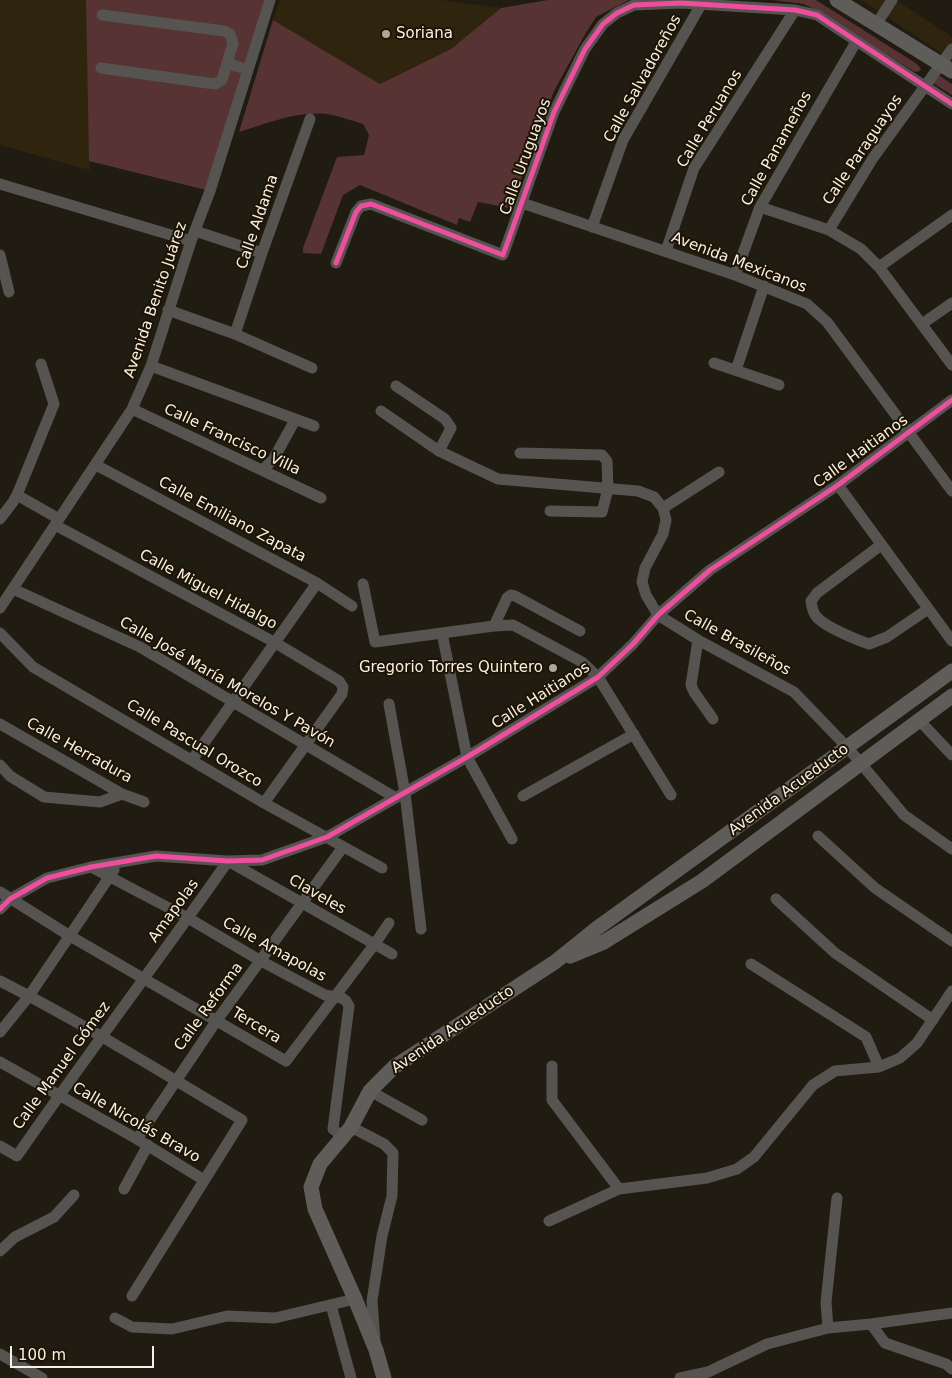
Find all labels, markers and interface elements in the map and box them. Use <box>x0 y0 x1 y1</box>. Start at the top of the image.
street label: Calle Salvadoreños <box>600 12 686 146</box>
place label: Soriana <box>396 25 453 43</box>
marker: Soriana <box>380 28 392 40</box>
street label: Calle Peruanos <box>674 67 746 171</box>
street label: Calle Panameños <box>738 88 816 210</box>
street label: Calle Paraguayos <box>819 91 907 209</box>
street label: Calle Uruguayos <box>497 96 555 218</box>
street label: Calle Aldama <box>233 172 283 272</box>
street label: Avenida Benito Juárez <box>121 220 191 380</box>
street label: Avenida Mexicanos <box>669 229 809 297</box>
street label: Calle Francisco Villa <box>161 400 303 480</box>
street label: Calle Haitianos <box>810 412 912 492</box>
street label: Calle Emiliano Zapata <box>155 473 309 567</box>
street label: Calle Miguel Hidalgo <box>136 546 280 634</box>
street label: Calle Brasileños <box>680 606 794 680</box>
street label: Calle José María Morelos Y Pavón <box>116 614 338 752</box>
place label: Gregorio Torres Quintero <box>359 659 543 677</box>
street label: Calle Haitianos <box>489 659 593 733</box>
marker: Gregorio Torres Quintero <box>547 662 559 674</box>
street label: Calle Pascual Orozco <box>123 696 265 792</box>
street label: Calle Herradura <box>23 714 135 788</box>
street label: Avenida Acueducto <box>725 740 853 840</box>
street label: Claveles <box>285 871 349 919</box>
street label: Amapolas <box>145 876 203 946</box>
street label: Calle Amapolas <box>219 914 329 986</box>
street label: Calle Reforma <box>171 959 247 1055</box>
street label: Avenida Acueducto <box>388 982 518 1078</box>
street label: Calle Manuel Gómez <box>10 998 114 1134</box>
street label: Tercera <box>228 1004 284 1048</box>
street label: Calle Nicolás Bravo <box>69 1079 203 1167</box>
scale bar <box>12 1336 156 1368</box>
text: 100 m <box>18 1346 66 1364</box>

